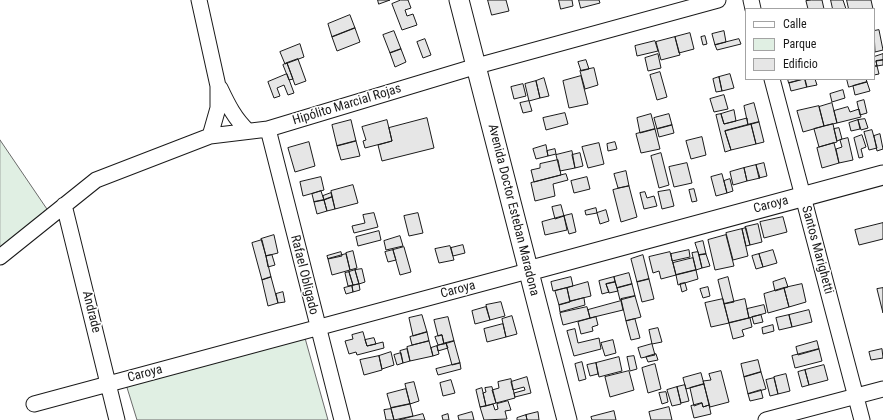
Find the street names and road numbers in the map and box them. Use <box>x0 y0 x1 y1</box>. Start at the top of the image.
street label: Hipólito Marcial Rojas <box>291 81 403 129</box>
street label: Avenida Doctor Esteban Maradona <box>484 122 542 298</box>
street label: Caroya <box>752 193 790 217</box>
street label: Santos Marighetti <box>798 204 836 296</box>
street label: Rafael Obligado <box>287 234 321 316</box>
street label: Caroya <box>439 278 477 302</box>
street label: Andrade <box>78 289 104 335</box>
street label: Caroya <box>126 362 164 386</box>

